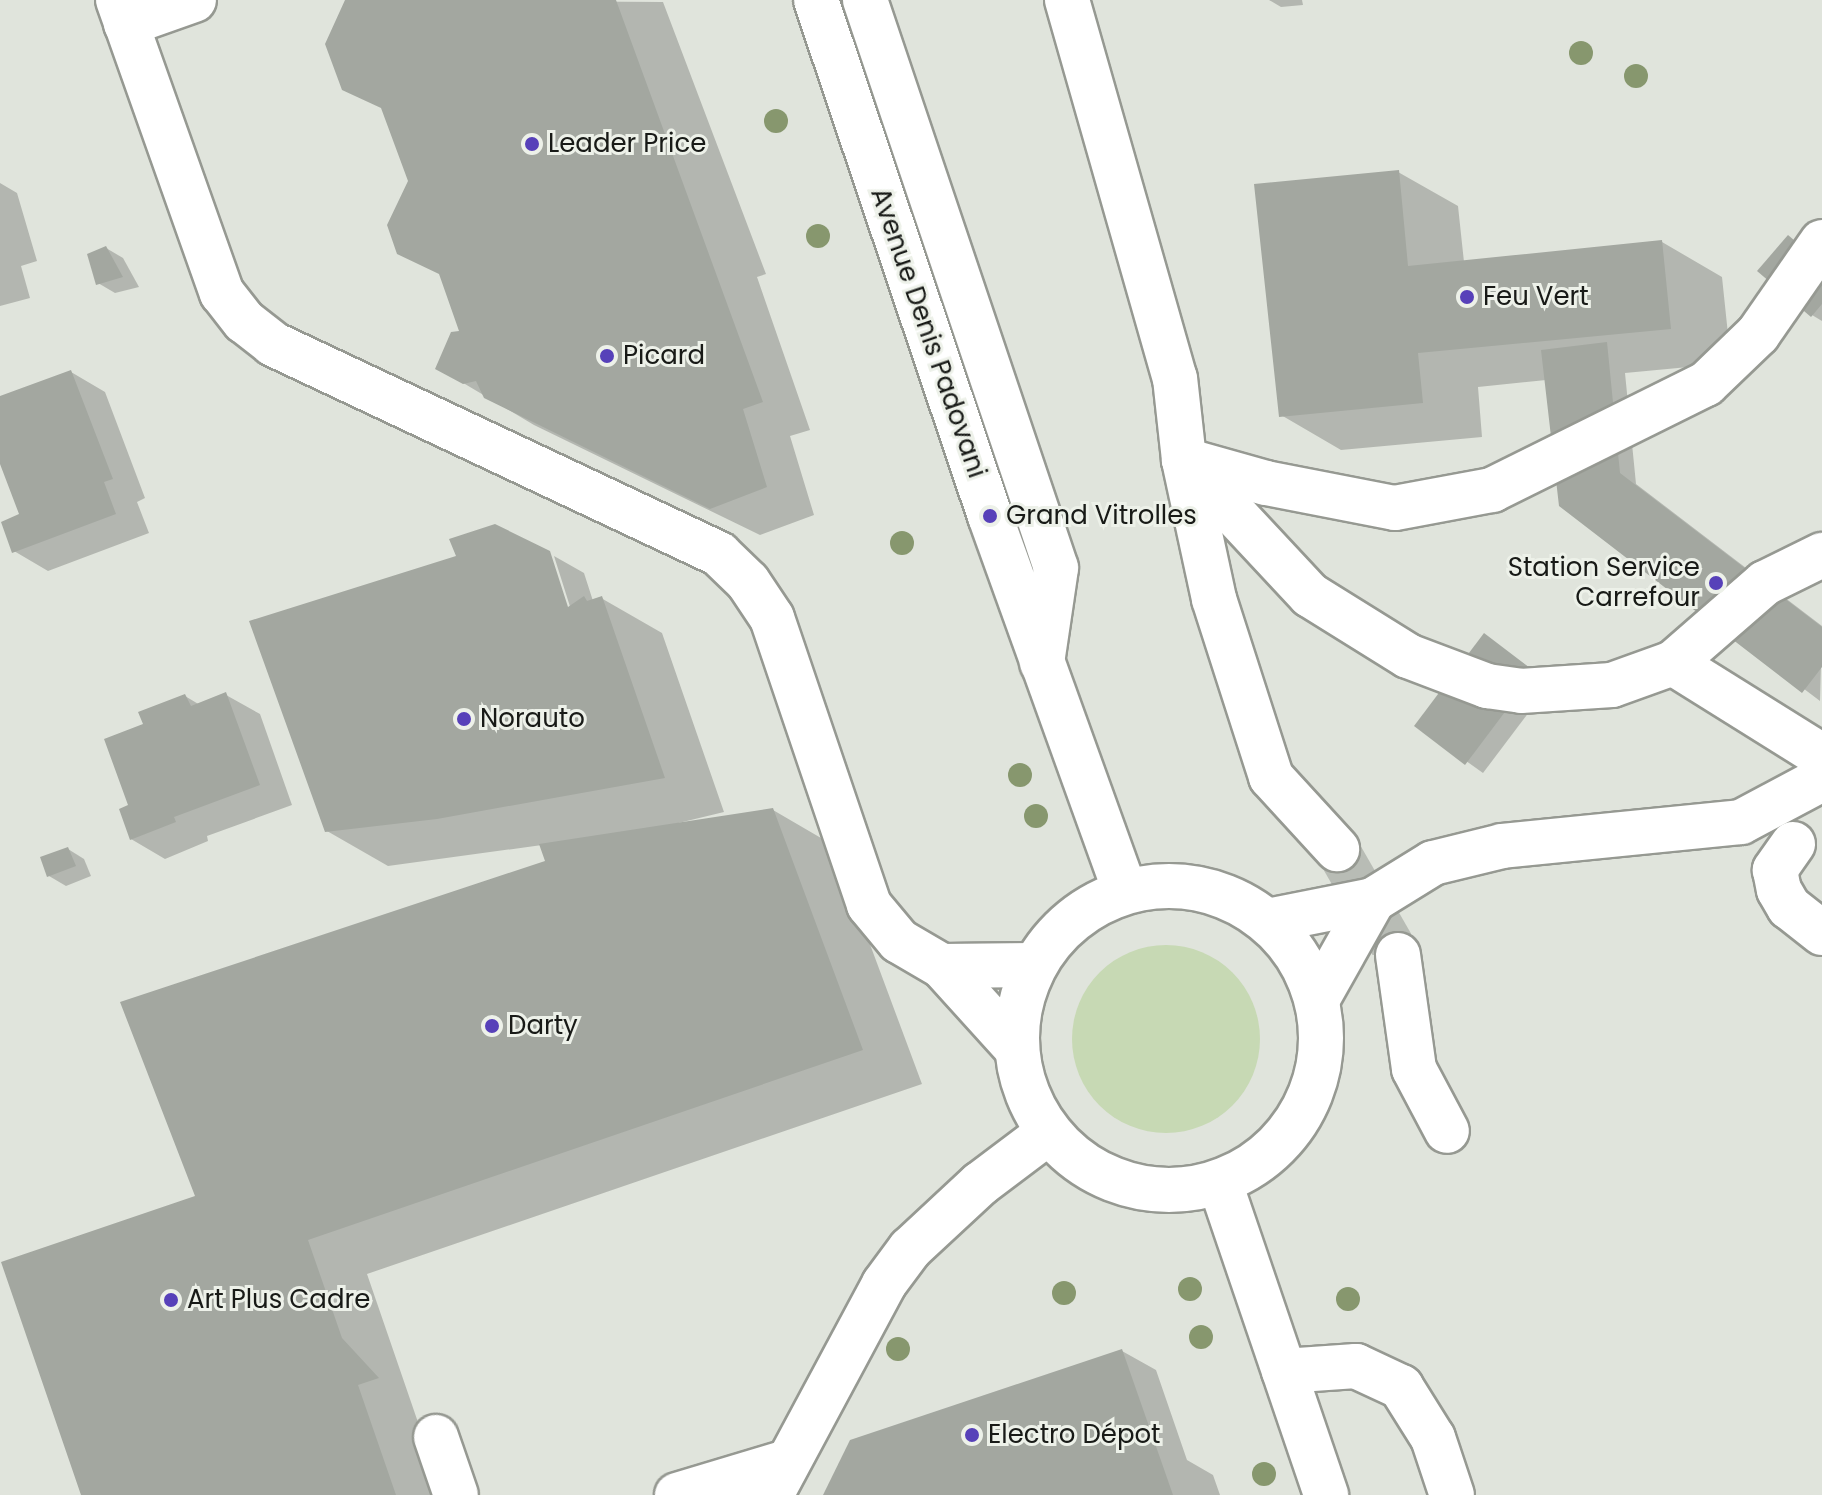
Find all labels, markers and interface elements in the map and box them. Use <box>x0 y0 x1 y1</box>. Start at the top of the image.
place label: Leader Price <box>548 128 706 160</box>
marker: Leader Price <box>523 135 541 153</box>
street label: Avenue Denis Padovani <box>864 184 992 482</box>
place label: Feu Vert <box>1483 281 1589 313</box>
marker: Feu Vert <box>1458 288 1476 306</box>
place label: Picard <box>623 340 705 372</box>
marker: Picard <box>598 347 616 365</box>
place label: Grand Vitrolles <box>1006 500 1197 532</box>
marker: Grand Vitrolles <box>981 507 999 525</box>
place label: Station Service Carrefour <box>1508 552 1700 614</box>
marker: Station Service Carrefour <box>1707 574 1725 592</box>
place label: Norauto <box>480 703 585 735</box>
marker: Norauto <box>455 710 473 728</box>
place label: Darty <box>508 1010 578 1042</box>
marker: Darty <box>483 1017 501 1035</box>
place label: Art Plus Cadre <box>187 1284 370 1316</box>
marker: Art Plus Cadre <box>162 1291 180 1309</box>
place label: Electro Dépot <box>988 1419 1161 1451</box>
marker: Electro Dépot <box>963 1426 981 1444</box>

